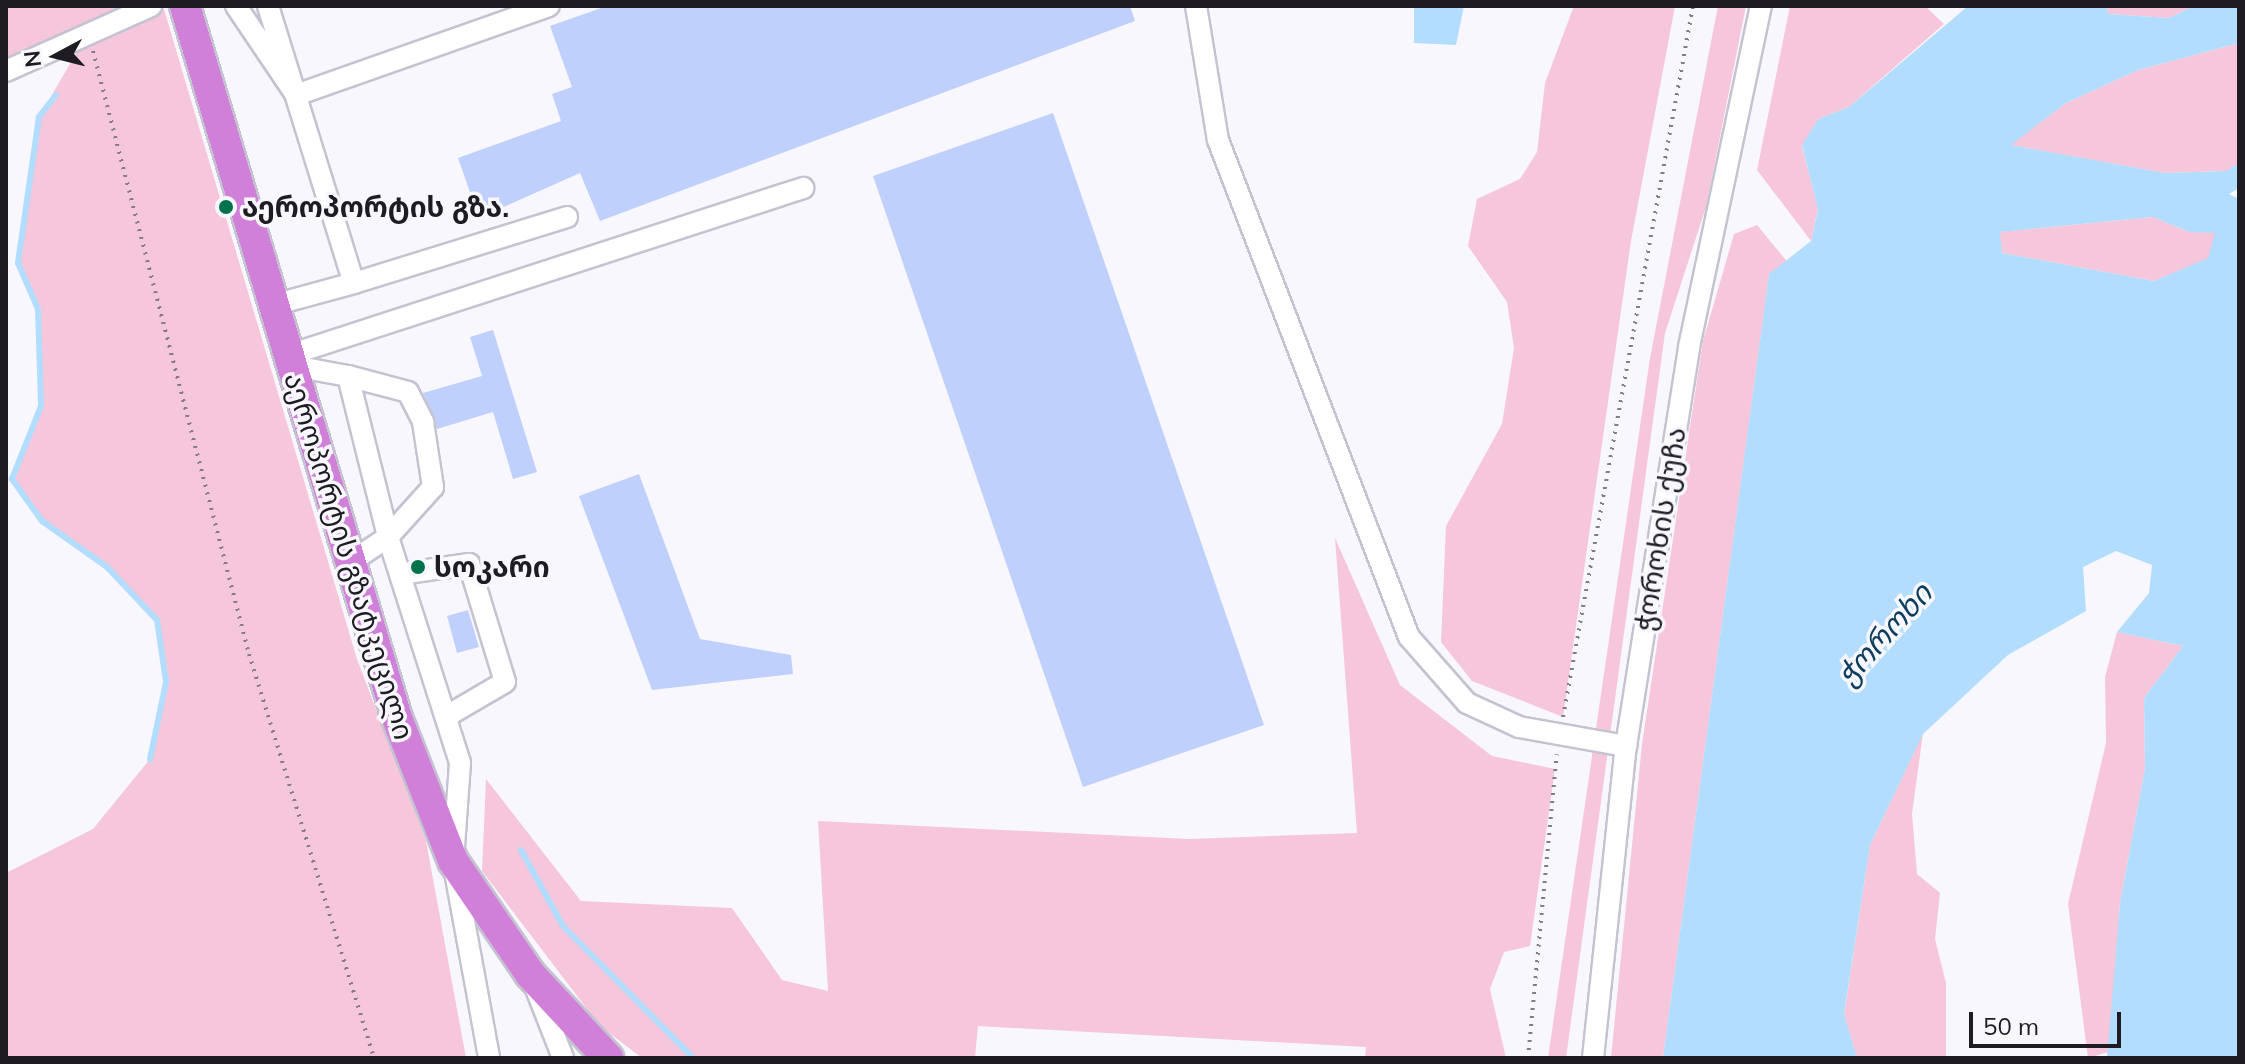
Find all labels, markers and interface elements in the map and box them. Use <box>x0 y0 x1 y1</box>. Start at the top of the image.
north arrow <box>16 16 96 96</box>
text: N <box>17 49 47 69</box>
place label: აეროპორტის გზა. <box>242 190 509 224</box>
marker: აეროპორტის გზა. <box>217 198 235 216</box>
street label: აეროპორტის გზატკეცილი <box>277 368 421 744</box>
street label: ჭოროხის ქუჩა <box>1627 425 1693 633</box>
place label: სოკარი <box>434 550 550 584</box>
marker: სოკარი <box>409 558 427 576</box>
water label: ჭოროხი <box>1829 576 1939 692</box>
scale bar <box>1973 996 2125 1046</box>
text: 50 m <box>1983 1011 2039 1041</box>

